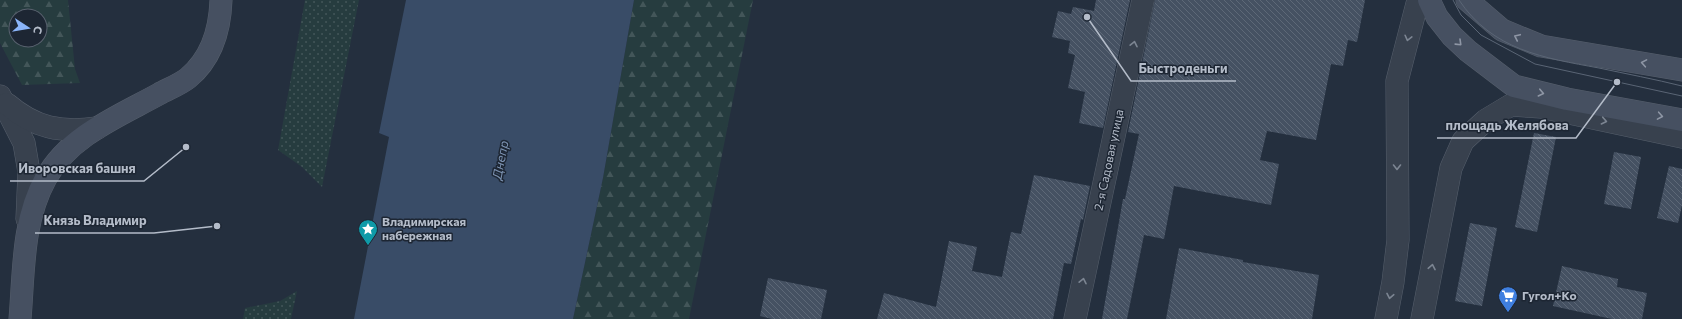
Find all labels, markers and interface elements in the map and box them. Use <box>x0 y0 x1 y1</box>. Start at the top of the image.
north arrow <box>8 8 48 48</box>
text: С <box>31 25 45 36</box>
one-way arrow <box>1513 34 1521 42</box>
one-way arrow <box>1405 35 1413 41</box>
one-way arrow <box>1454 38 1462 46</box>
one-way arrow <box>1129 41 1137 47</box>
callout: Быстроденьги <box>1131 56 1236 81</box>
text: Быстроденьги <box>1138 60 1228 76</box>
one-way arrow <box>1640 60 1647 68</box>
one-way arrow <box>1537 88 1544 96</box>
street label: 2-я Садовая улица <box>1090 108 1126 212</box>
one-way arrow <box>1657 111 1663 120</box>
callout: площадь Желябова <box>1437 113 1576 138</box>
one-way arrow <box>1601 116 1607 124</box>
text: площадь Желябова <box>1445 117 1569 133</box>
water label: Днепр <box>488 139 512 182</box>
callout: Иворовская башня <box>10 156 144 181</box>
text: Иворовская башня <box>18 160 136 176</box>
one-way arrow <box>1393 164 1401 170</box>
callout: Князь Владимир <box>35 208 154 233</box>
text: Князь Владимир <box>43 212 147 228</box>
place label: Владимирская набережная <box>382 214 466 242</box>
place icon: Владимирская набережная <box>357 218 379 246</box>
one-way arrow <box>1427 264 1435 270</box>
one-way arrow <box>1078 278 1086 284</box>
supermarket icon: Гугол+Ко <box>1497 285 1519 313</box>
place label: Гугол+Ко <box>1522 288 1577 302</box>
one-way arrow <box>1387 293 1395 299</box>

